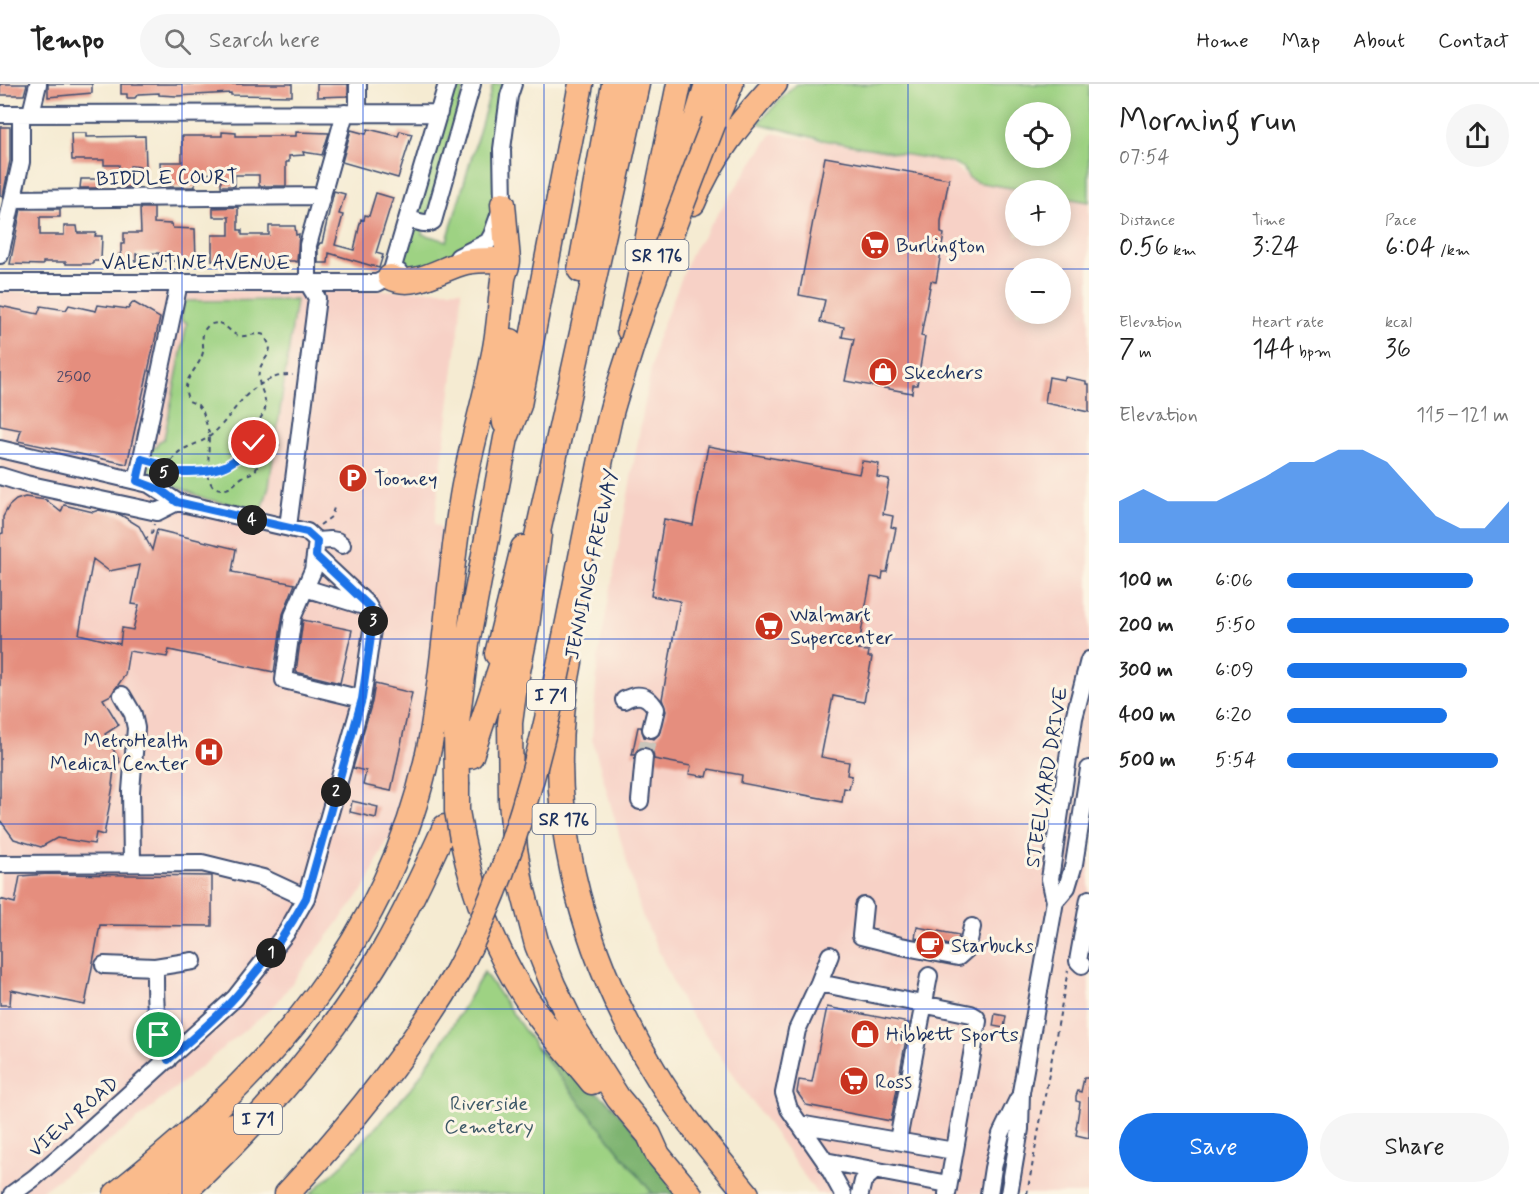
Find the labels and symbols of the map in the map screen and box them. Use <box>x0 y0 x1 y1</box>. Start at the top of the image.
street label: BIDDLE COURT <box>96 164 238 193</box>
supermarket icon: Burlington <box>859 229 891 261</box>
place label: Burlington <box>896 233 985 262</box>
road number: SR 176 <box>626 240 688 270</box>
street label: VALENTINE AVENUE <box>101 250 291 277</box>
shop icon: Skechers <box>867 356 899 388</box>
place label: Skechers <box>904 360 983 387</box>
house number: 2500 <box>57 367 92 388</box>
pin <box>228 417 279 468</box>
pin: 5 <box>149 458 179 488</box>
parking icon: Toomey <box>337 462 369 494</box>
place label: Toomey <box>374 466 438 493</box>
street label: JENNINGS FREEWAY <box>559 466 626 662</box>
pin: 4 <box>237 505 267 535</box>
place label: Walmart Supercenter <box>790 602 893 652</box>
pin: 3 <box>358 606 388 636</box>
supermarket icon: Walmart Supercenter <box>753 610 785 642</box>
road number: I 71 <box>527 680 575 710</box>
street label: STEELYARD DRIVE <box>1020 685 1075 870</box>
place label: MetroHealth Medical Center <box>50 728 189 778</box>
hospital icon: MetroHealth Medical Center <box>193 736 225 768</box>
pin: 2 <box>321 777 351 807</box>
road number: SR 176 <box>532 804 596 834</box>
cafe icon: Starbucks <box>914 929 946 961</box>
place label: Starbucks <box>951 933 1034 960</box>
pin: 1 <box>256 938 286 968</box>
pin <box>133 1009 184 1060</box>
shop icon: Hibbett Sports <box>849 1018 881 1050</box>
place label: Hibbett Sports <box>886 1022 1019 1049</box>
supermarket icon: Ross <box>838 1065 870 1097</box>
place label: Ross <box>875 1069 912 1096</box>
street label: VIEW ROAD <box>23 1070 125 1164</box>
park label: Riverside Cemetery <box>444 1091 534 1141</box>
road number: I 71 <box>234 1104 282 1134</box>

